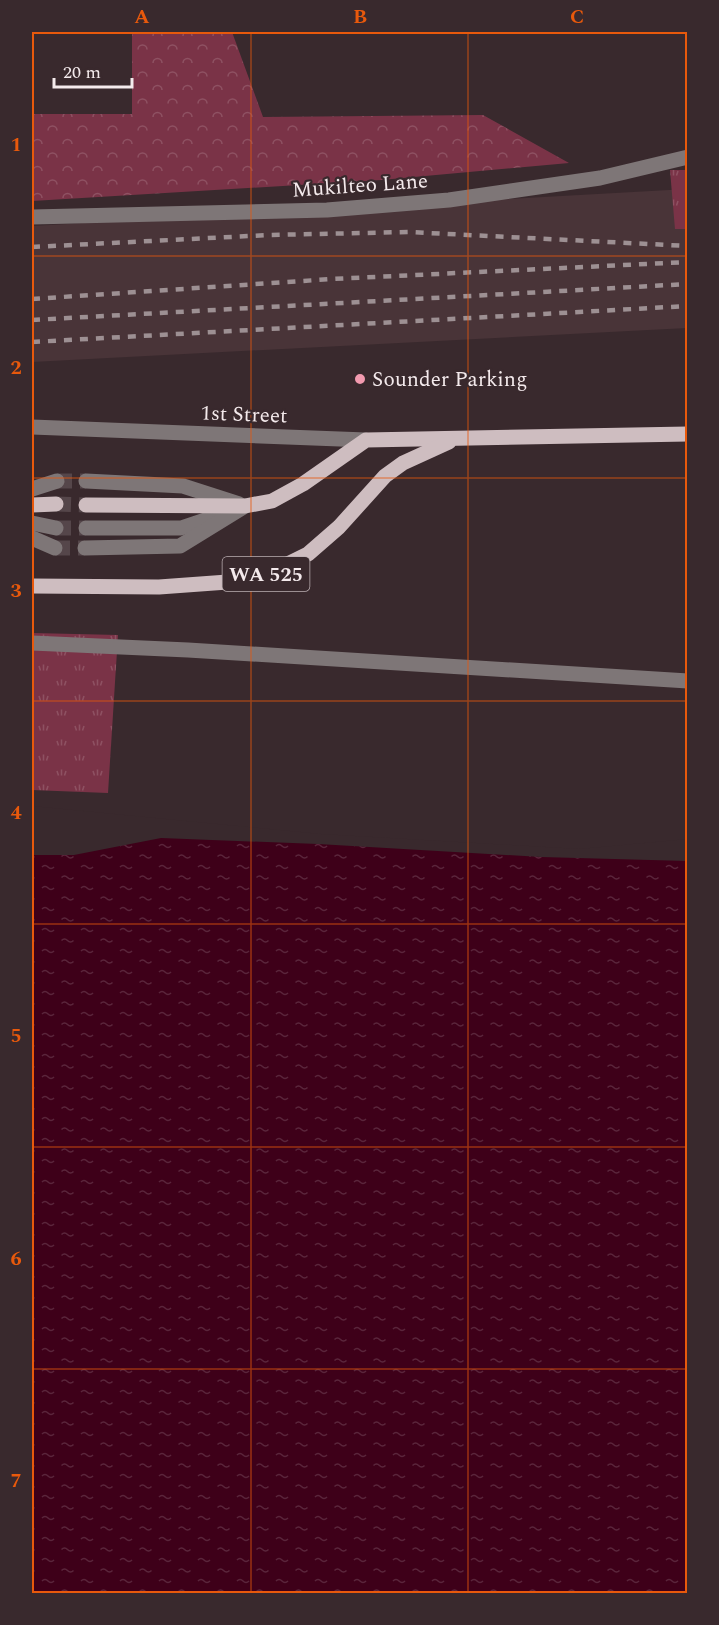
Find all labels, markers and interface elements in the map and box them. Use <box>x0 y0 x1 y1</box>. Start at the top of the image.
text: A <box>134 2 150 32</box>
text: B <box>353 2 367 32</box>
text: C <box>570 2 584 32</box>
scale bar <box>54 51 132 89</box>
text: 20 m <box>63 59 101 86</box>
text: 1 <box>10 130 22 160</box>
street label: Mukilteo Lane <box>291 165 429 207</box>
text: 2 <box>10 353 22 383</box>
place label: Sounder Parking <box>372 364 527 396</box>
marker: Sounder Parking <box>353 372 367 386</box>
street label: 1st Street <box>200 397 288 433</box>
road number: WA 525 <box>222 557 310 591</box>
text: 3 <box>10 576 22 606</box>
text: 4 <box>10 798 22 828</box>
text: 5 <box>10 1021 22 1051</box>
text: 6 <box>10 1244 22 1274</box>
text: 7 <box>10 1466 22 1496</box>

